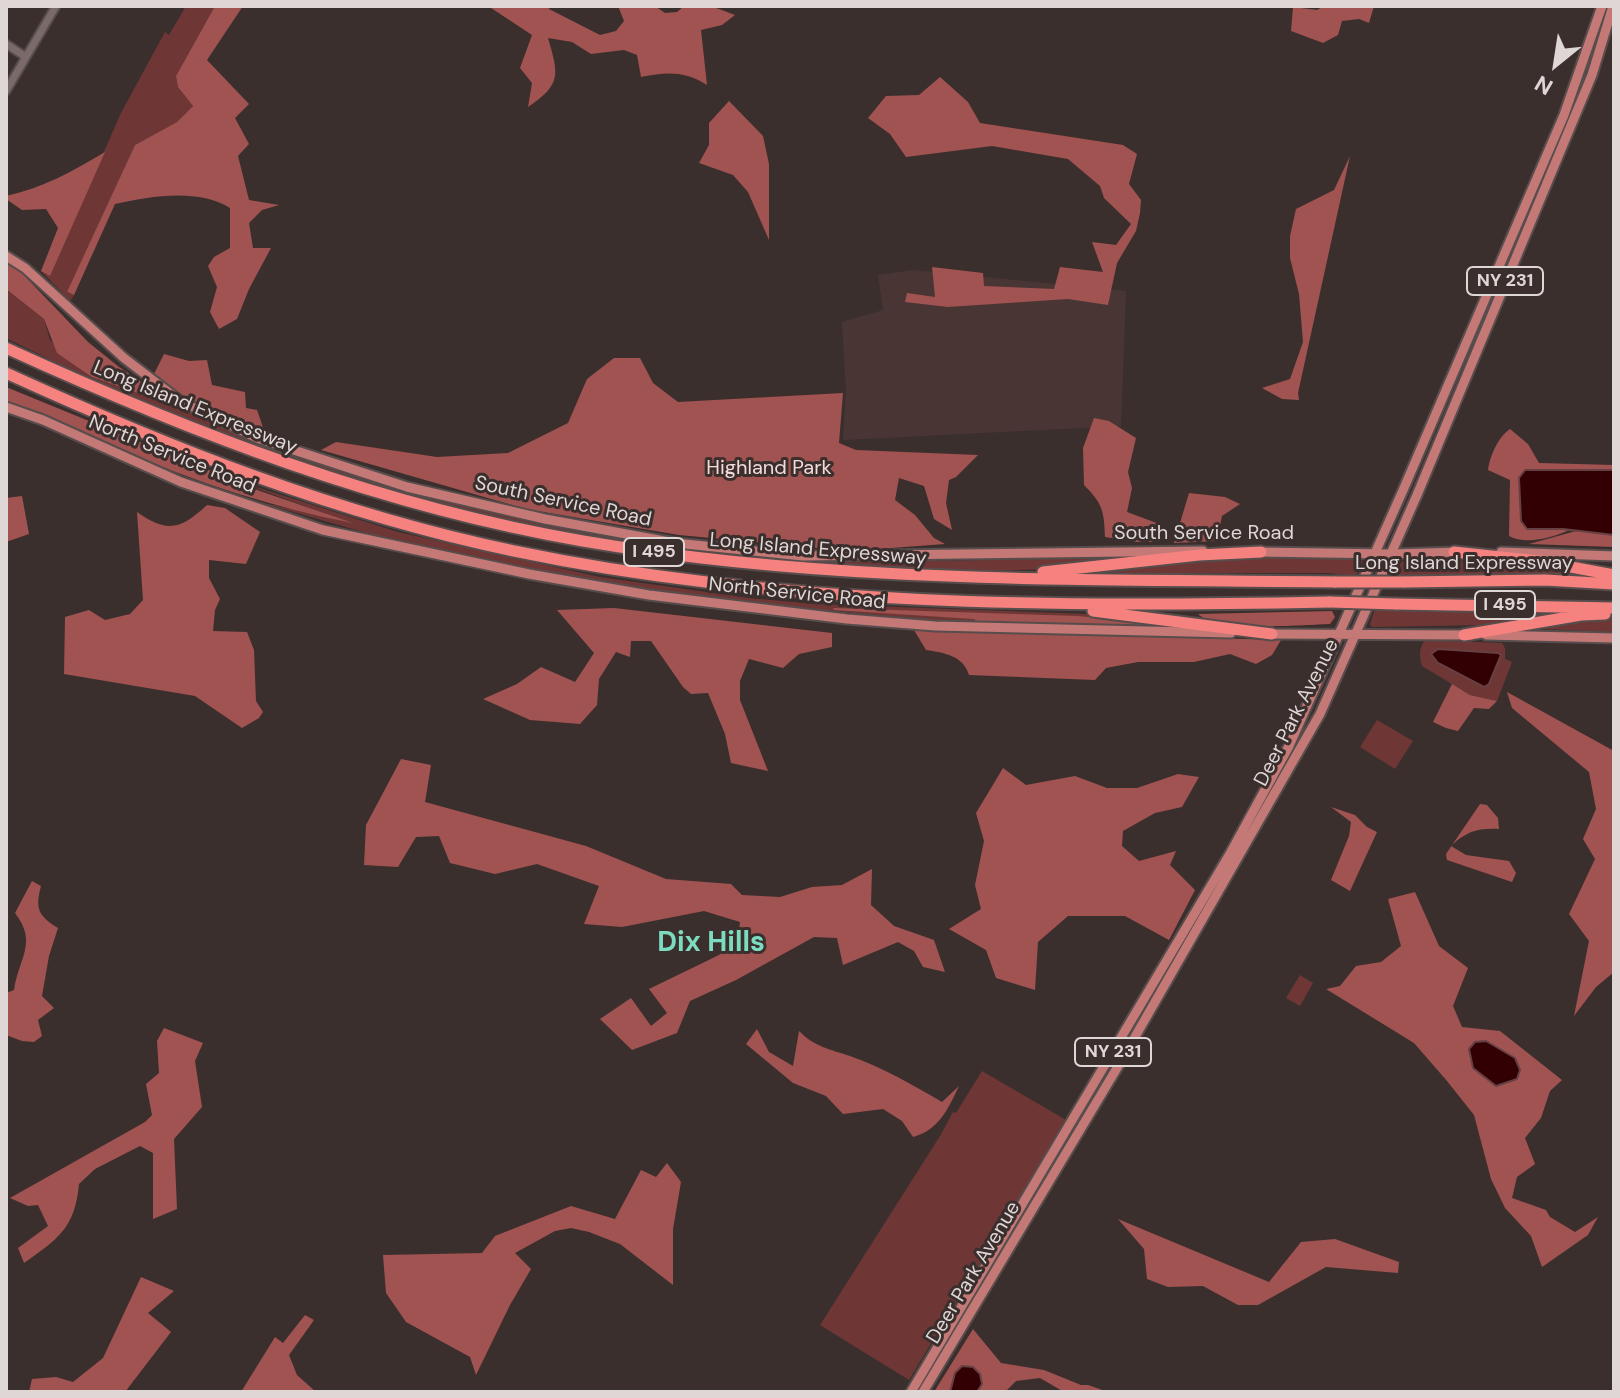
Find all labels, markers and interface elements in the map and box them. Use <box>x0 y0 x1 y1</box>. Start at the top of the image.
north arrow <box>1516 24 1596 104</box>
text: N <box>1530 69 1558 102</box>
road number: NY 231 <box>1467 267 1543 295</box>
street label: Long Island Expressway <box>90 356 300 460</box>
street label: North Service Road <box>85 411 259 499</box>
park label: Highland Park <box>706 457 832 481</box>
street label: South Service Road <box>472 472 654 532</box>
street label: South Service Road <box>1114 522 1294 546</box>
street label: Long Island Expressway <box>708 529 928 571</box>
road number: I 495 <box>624 538 684 566</box>
street label: Long Island Expressway <box>1355 552 1573 576</box>
street label: North Service Road <box>707 573 887 615</box>
road number: I 495 <box>1475 591 1535 619</box>
street label: Deer Park Avenue <box>1250 635 1344 791</box>
district label: Dix Hills <box>657 927 765 961</box>
road number: NY 231 <box>1075 1038 1151 1066</box>
street label: Deer Park Avenue <box>922 1197 1026 1349</box>

